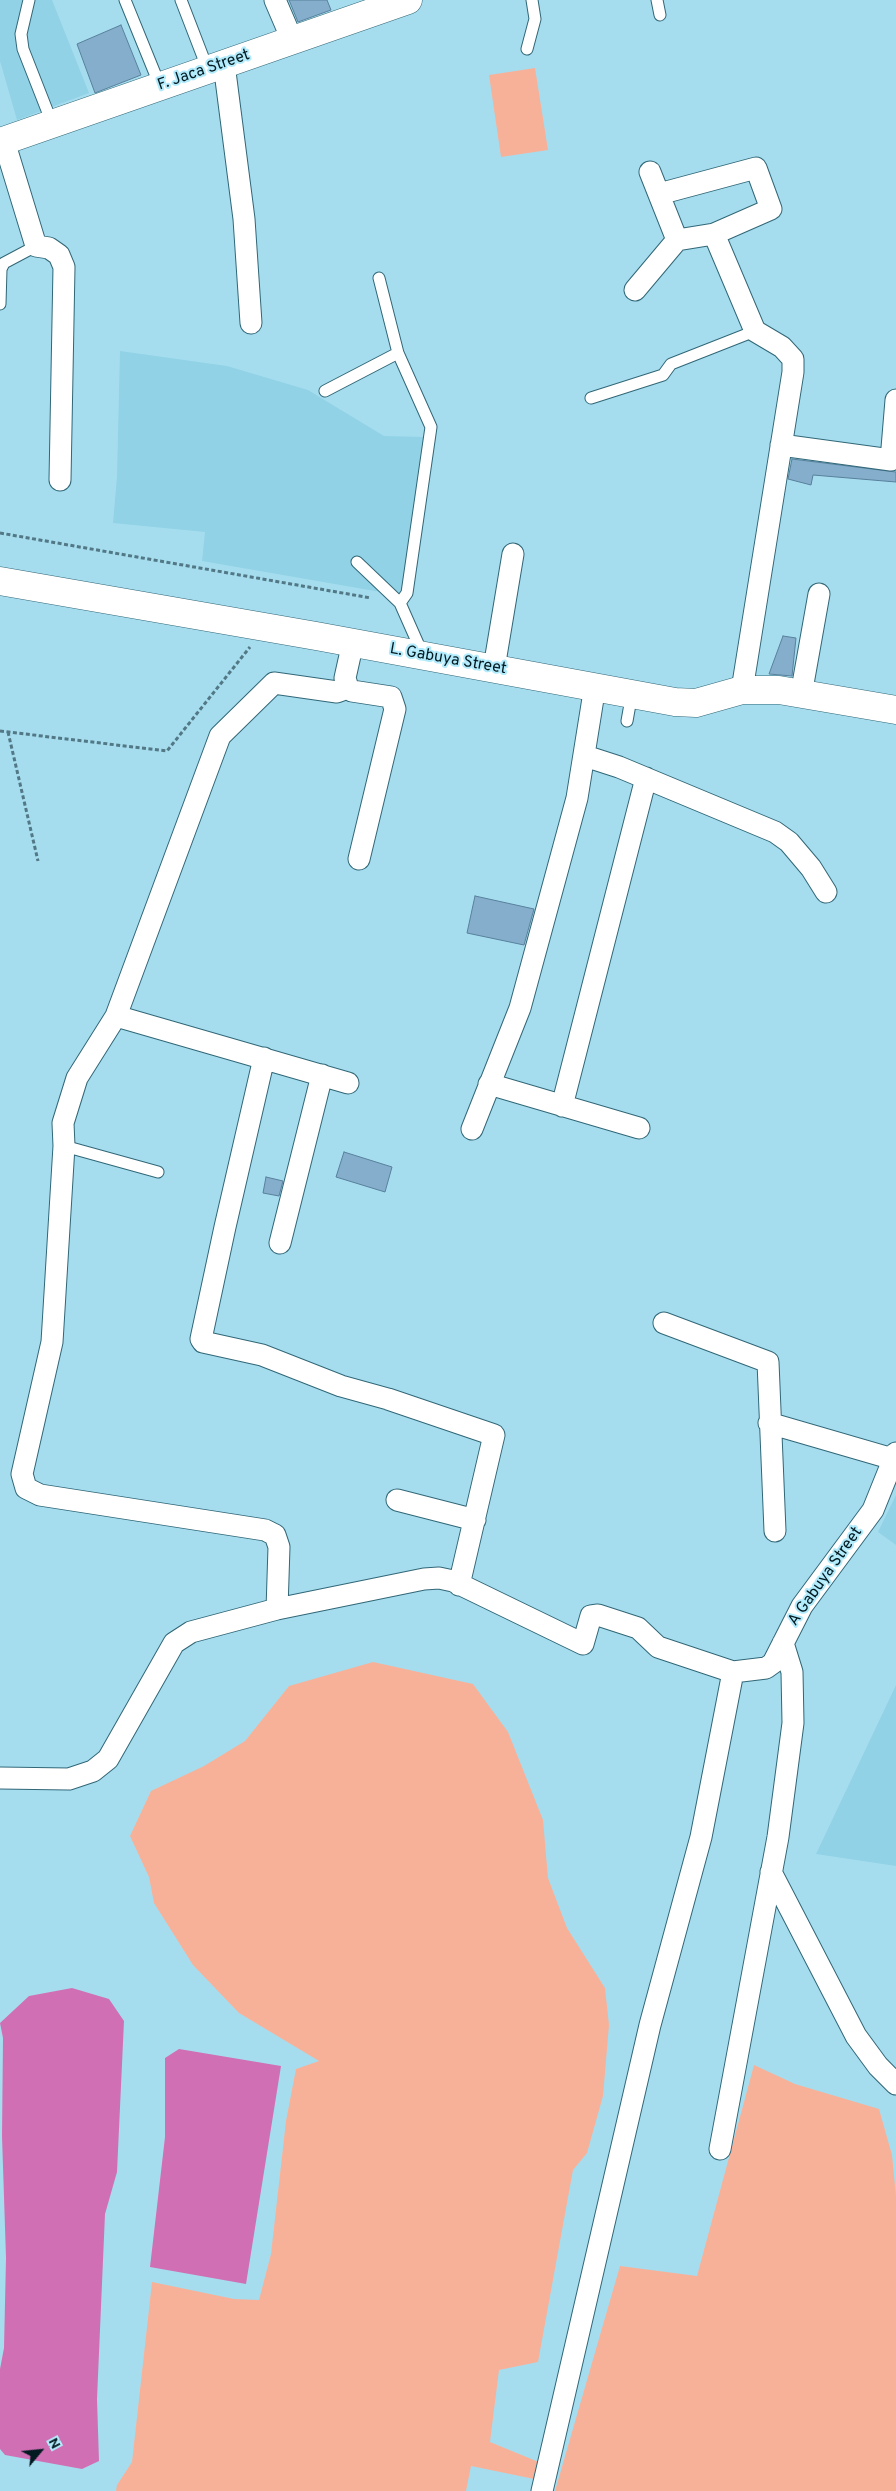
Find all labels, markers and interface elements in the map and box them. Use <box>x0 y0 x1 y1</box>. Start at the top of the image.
street label: F. Jaca Street <box>155 46 253 96</box>
street label: L. Gabuya Street <box>388 640 508 680</box>
street label: A Gabuya Street <box>785 1524 867 1630</box>
north arrow <box>15 2426 65 2476</box>
text: N <box>44 2435 64 2452</box>

